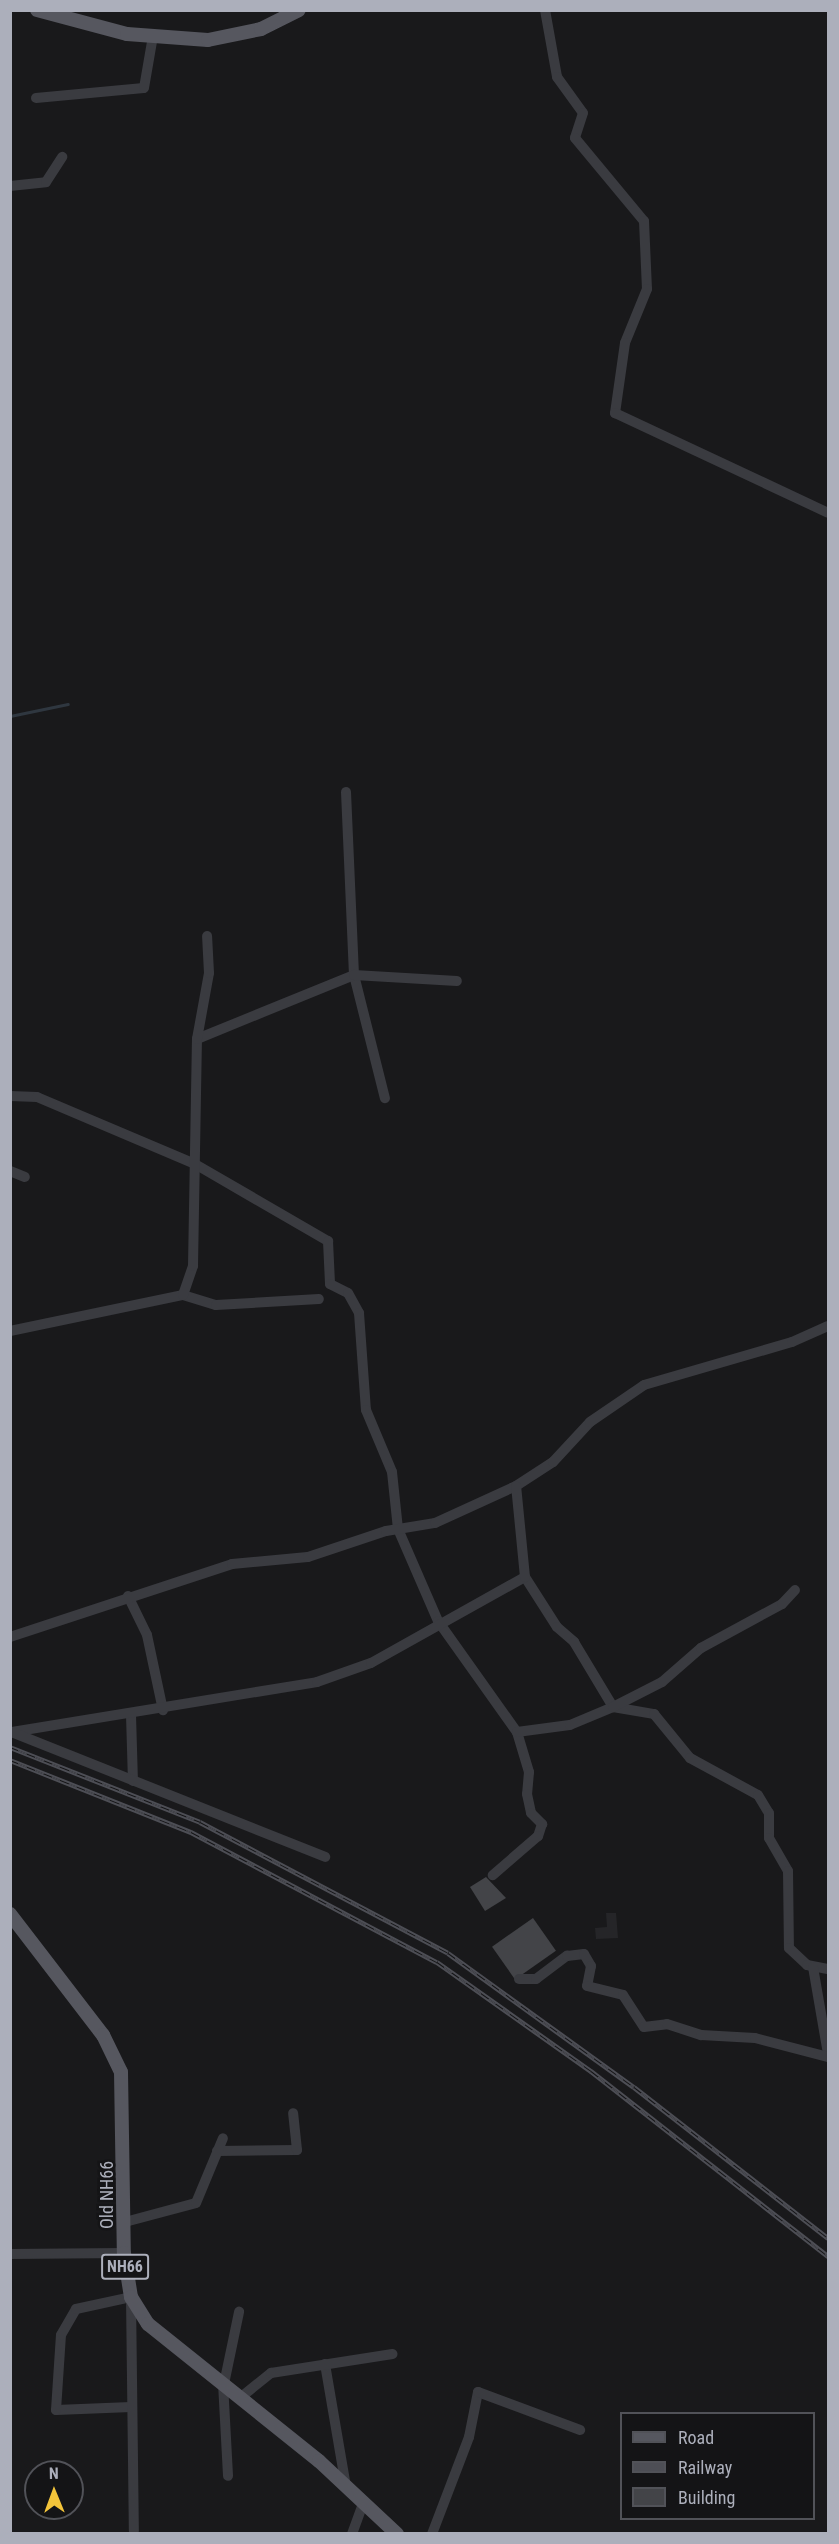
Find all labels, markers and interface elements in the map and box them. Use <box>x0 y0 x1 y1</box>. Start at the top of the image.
street label: Old NH66 <box>96 2161 118 2229</box>
road number: NH66 <box>101 2254 149 2280</box>
legend <box>620 2412 815 2520</box>
text: Road <box>678 2427 714 2448</box>
text: Railway <box>678 2457 732 2478</box>
north arrow <box>24 2460 84 2520</box>
text: N <box>49 2464 59 2483</box>
text: Building <box>678 2487 735 2508</box>

